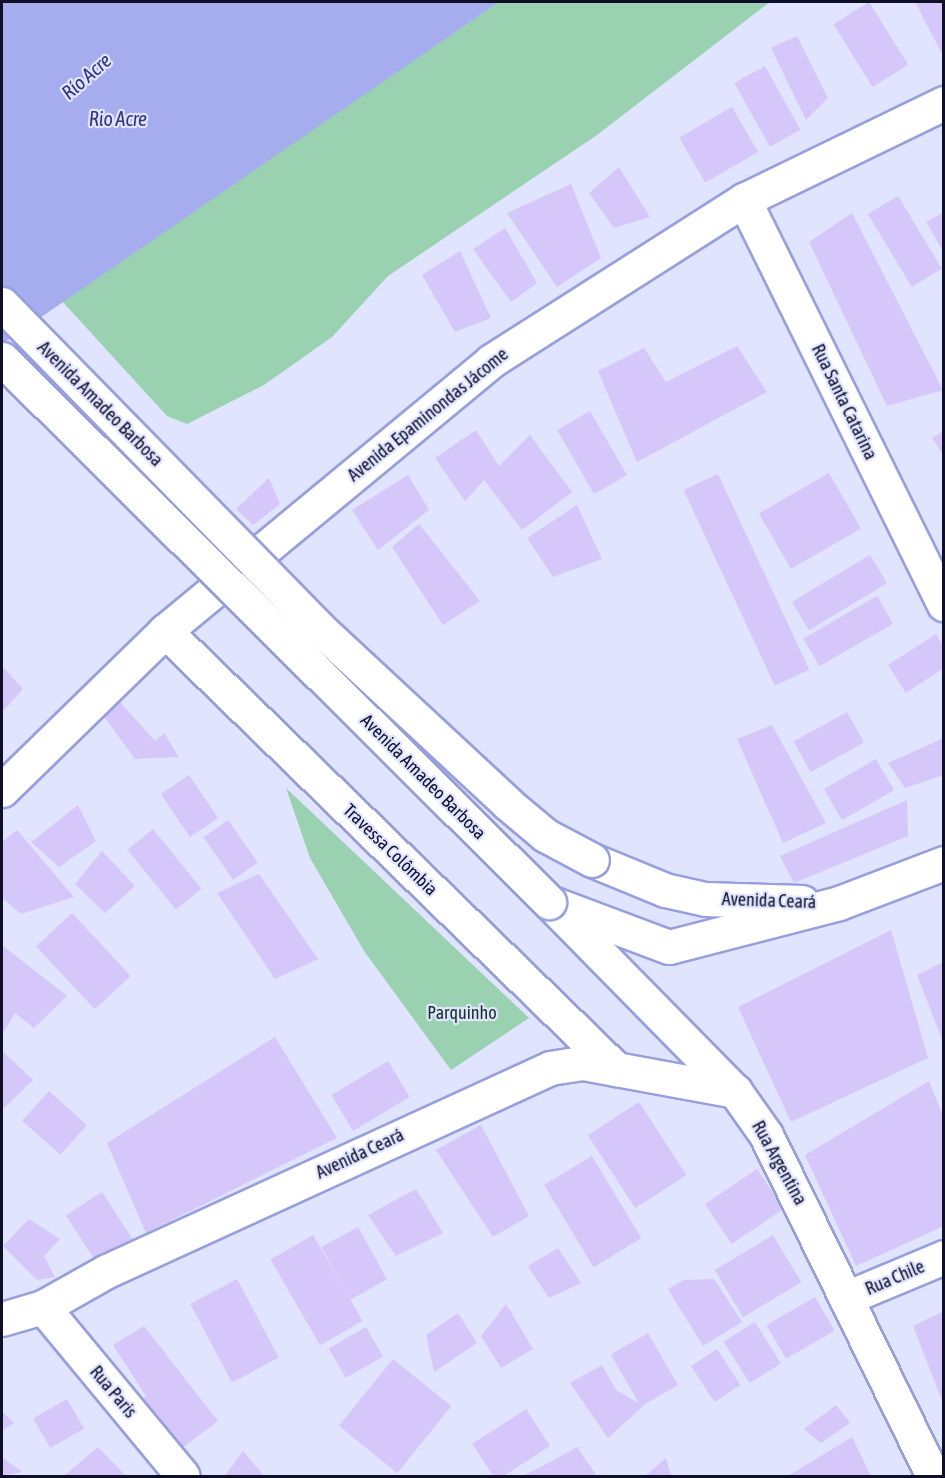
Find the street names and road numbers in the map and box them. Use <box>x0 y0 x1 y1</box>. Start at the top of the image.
street label: Avenida Amadeo Barbosa <box>33 337 167 471</box>
street label: Rua Santa Catarina <box>807 341 881 463</box>
street label: Avenida Epaminondas Jácome <box>343 344 513 486</box>
street label: Avenida Amadeo Barbosa <box>356 710 490 844</box>
street label: Travessa Colômbia <box>338 800 442 900</box>
street label: Avenida Ceará <box>721 889 817 913</box>
street label: Rua Argentina <box>747 1117 811 1209</box>
street label: Avenida Ceará <box>313 1124 407 1184</box>
street label: Rua Chile <box>862 1256 928 1300</box>
street label: Rua Paris <box>85 1362 141 1422</box>

